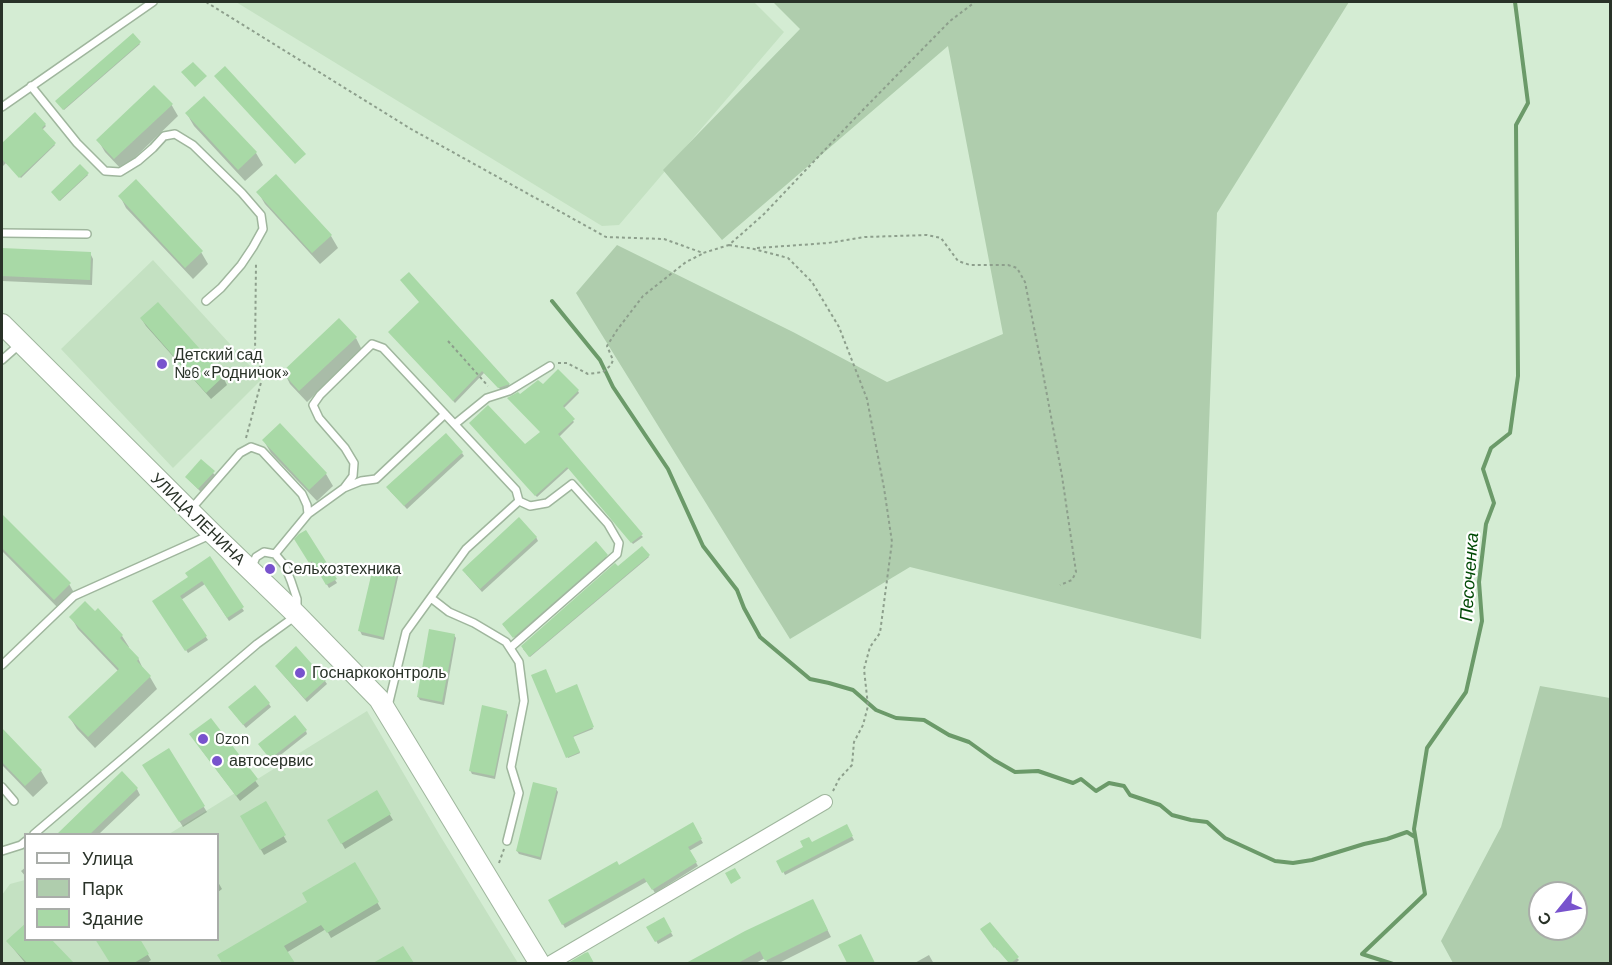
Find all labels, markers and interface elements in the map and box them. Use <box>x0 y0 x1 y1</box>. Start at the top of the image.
place label: Детский сад №6 «Родничок» <box>174 345 290 383</box>
marker: Детский сад №6 «Родничок» <box>155 357 169 371</box>
street label: УЛИЦА ЛЕНИНА <box>147 469 249 569</box>
water label: Песоченка <box>1455 532 1483 622</box>
place label: Сельхозтехника <box>282 559 401 579</box>
marker: Сельхозтехника <box>263 562 277 576</box>
place label: Госнаркоконтроль <box>312 663 447 683</box>
marker: Госнаркоконтроль <box>293 666 307 680</box>
place label: Ozon <box>215 729 249 749</box>
marker: Ozon <box>196 732 210 746</box>
place label: автосервис <box>229 751 313 771</box>
marker: автосервис <box>210 754 224 768</box>
legend <box>24 833 219 941</box>
text: Улица <box>82 847 133 869</box>
text: Парк <box>82 877 123 899</box>
north arrow <box>1528 881 1588 941</box>
text: Здание <box>82 907 143 929</box>
text: С <box>1533 909 1555 929</box>

